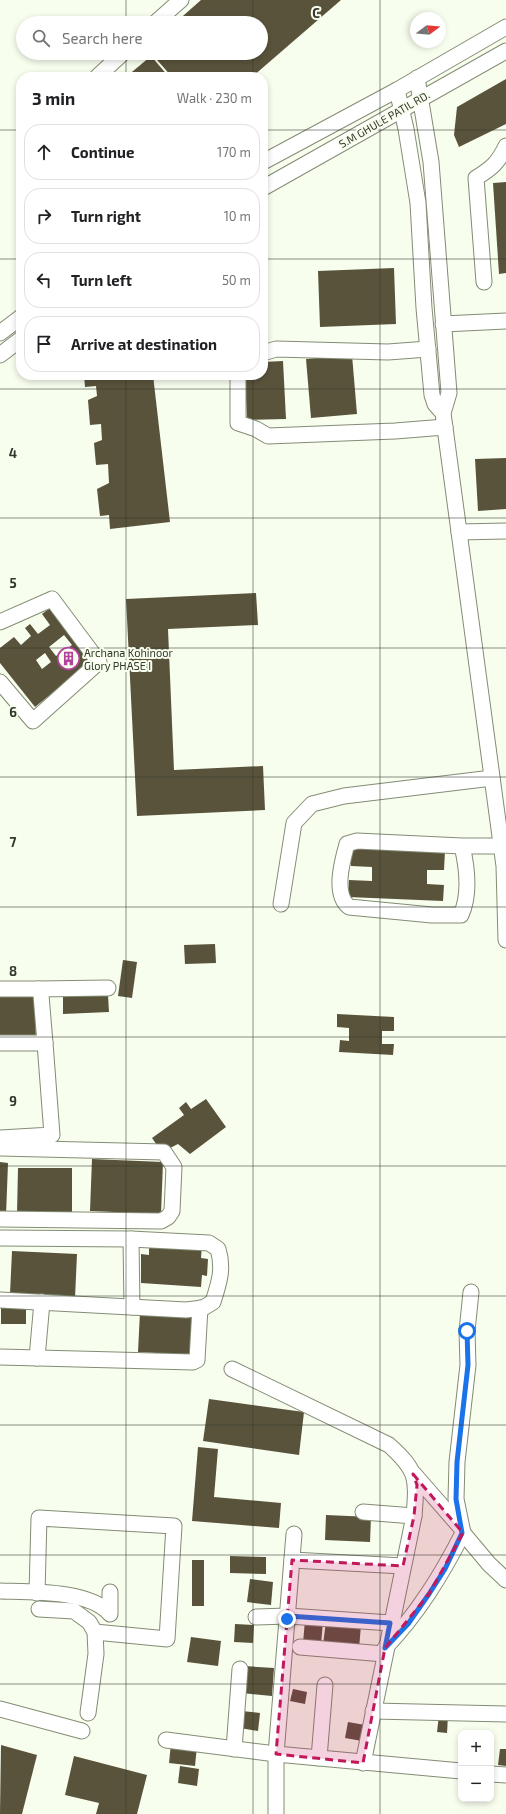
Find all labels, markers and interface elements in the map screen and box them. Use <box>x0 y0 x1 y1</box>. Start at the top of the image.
text: C <box>312 5 320 21</box>
north arrow <box>410 12 446 48</box>
search box <box>16 16 268 60</box>
icon: search <box>30 27 52 49</box>
text: Search here <box>62 29 143 47</box>
text: 3 min <box>32 88 75 108</box>
street label: S.M GHULE PATIL RD. <box>336 88 432 150</box>
text: Walk · 230 m <box>177 90 252 106</box>
icon: ahead <box>33 141 55 163</box>
text: Continue <box>71 143 134 161</box>
text: 170 m <box>217 144 251 160</box>
icon: right <box>33 205 55 227</box>
text: Turn right <box>71 207 141 225</box>
text: 10 m <box>224 208 251 224</box>
icon: left <box>33 269 55 291</box>
text: Turn left <box>71 271 132 289</box>
text: 50 m <box>222 272 251 288</box>
icon: arrive <box>33 333 55 355</box>
text: Arrive at destination <box>71 335 217 353</box>
text: 4 <box>9 445 17 461</box>
text: 5 <box>9 575 17 591</box>
building icon: Archana Kohinoor Glory PHASE I <box>56 645 82 671</box>
place label: Archana Kohinoor Glory PHASE I <box>84 646 173 672</box>
text: 6 <box>9 704 17 720</box>
text: 7 <box>10 834 17 850</box>
text: 8 <box>9 963 17 979</box>
text: 9 <box>9 1093 17 1109</box>
route start <box>458 1322 476 1340</box>
route end <box>278 1610 296 1628</box>
map controls <box>458 1730 494 1802</box>
button: + <box>458 1730 494 1766</box>
button: − <box>458 1766 494 1802</box>

